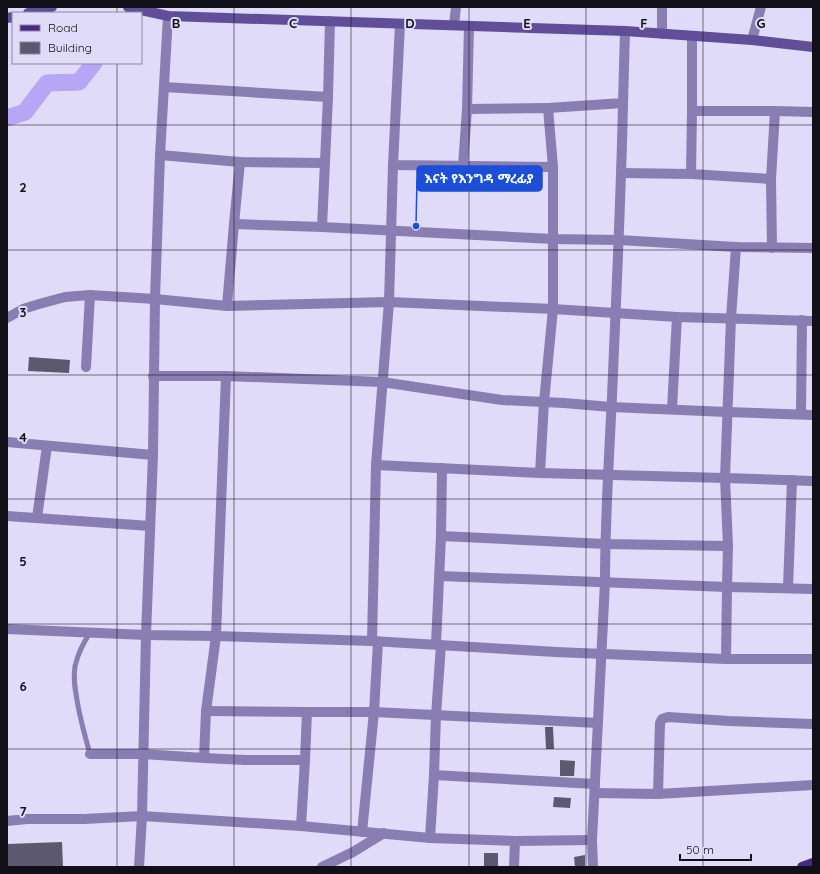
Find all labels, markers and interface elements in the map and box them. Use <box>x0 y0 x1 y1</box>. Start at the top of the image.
legend <box>12 12 142 64</box>
text: B <box>172 15 180 31</box>
text: C <box>289 15 297 31</box>
text: D <box>405 15 415 31</box>
text: E <box>523 15 531 31</box>
text: F <box>640 15 648 31</box>
text: G <box>756 15 766 31</box>
text: Road <box>48 20 78 35</box>
text: Building <box>48 40 92 55</box>
callout: እናት የእንግዳ ማረፊያ <box>417 166 542 191</box>
text: እናት የእንግዳ ማረፊያ <box>424 170 534 186</box>
text: 2 <box>19 179 27 195</box>
text: 3 <box>20 304 27 320</box>
text: 4 <box>19 429 27 445</box>
text: 5 <box>19 553 27 569</box>
text: 6 <box>19 678 27 694</box>
text: 7 <box>19 803 27 819</box>
scale bar <box>680 836 751 862</box>
text: 50 m <box>686 842 714 857</box>

